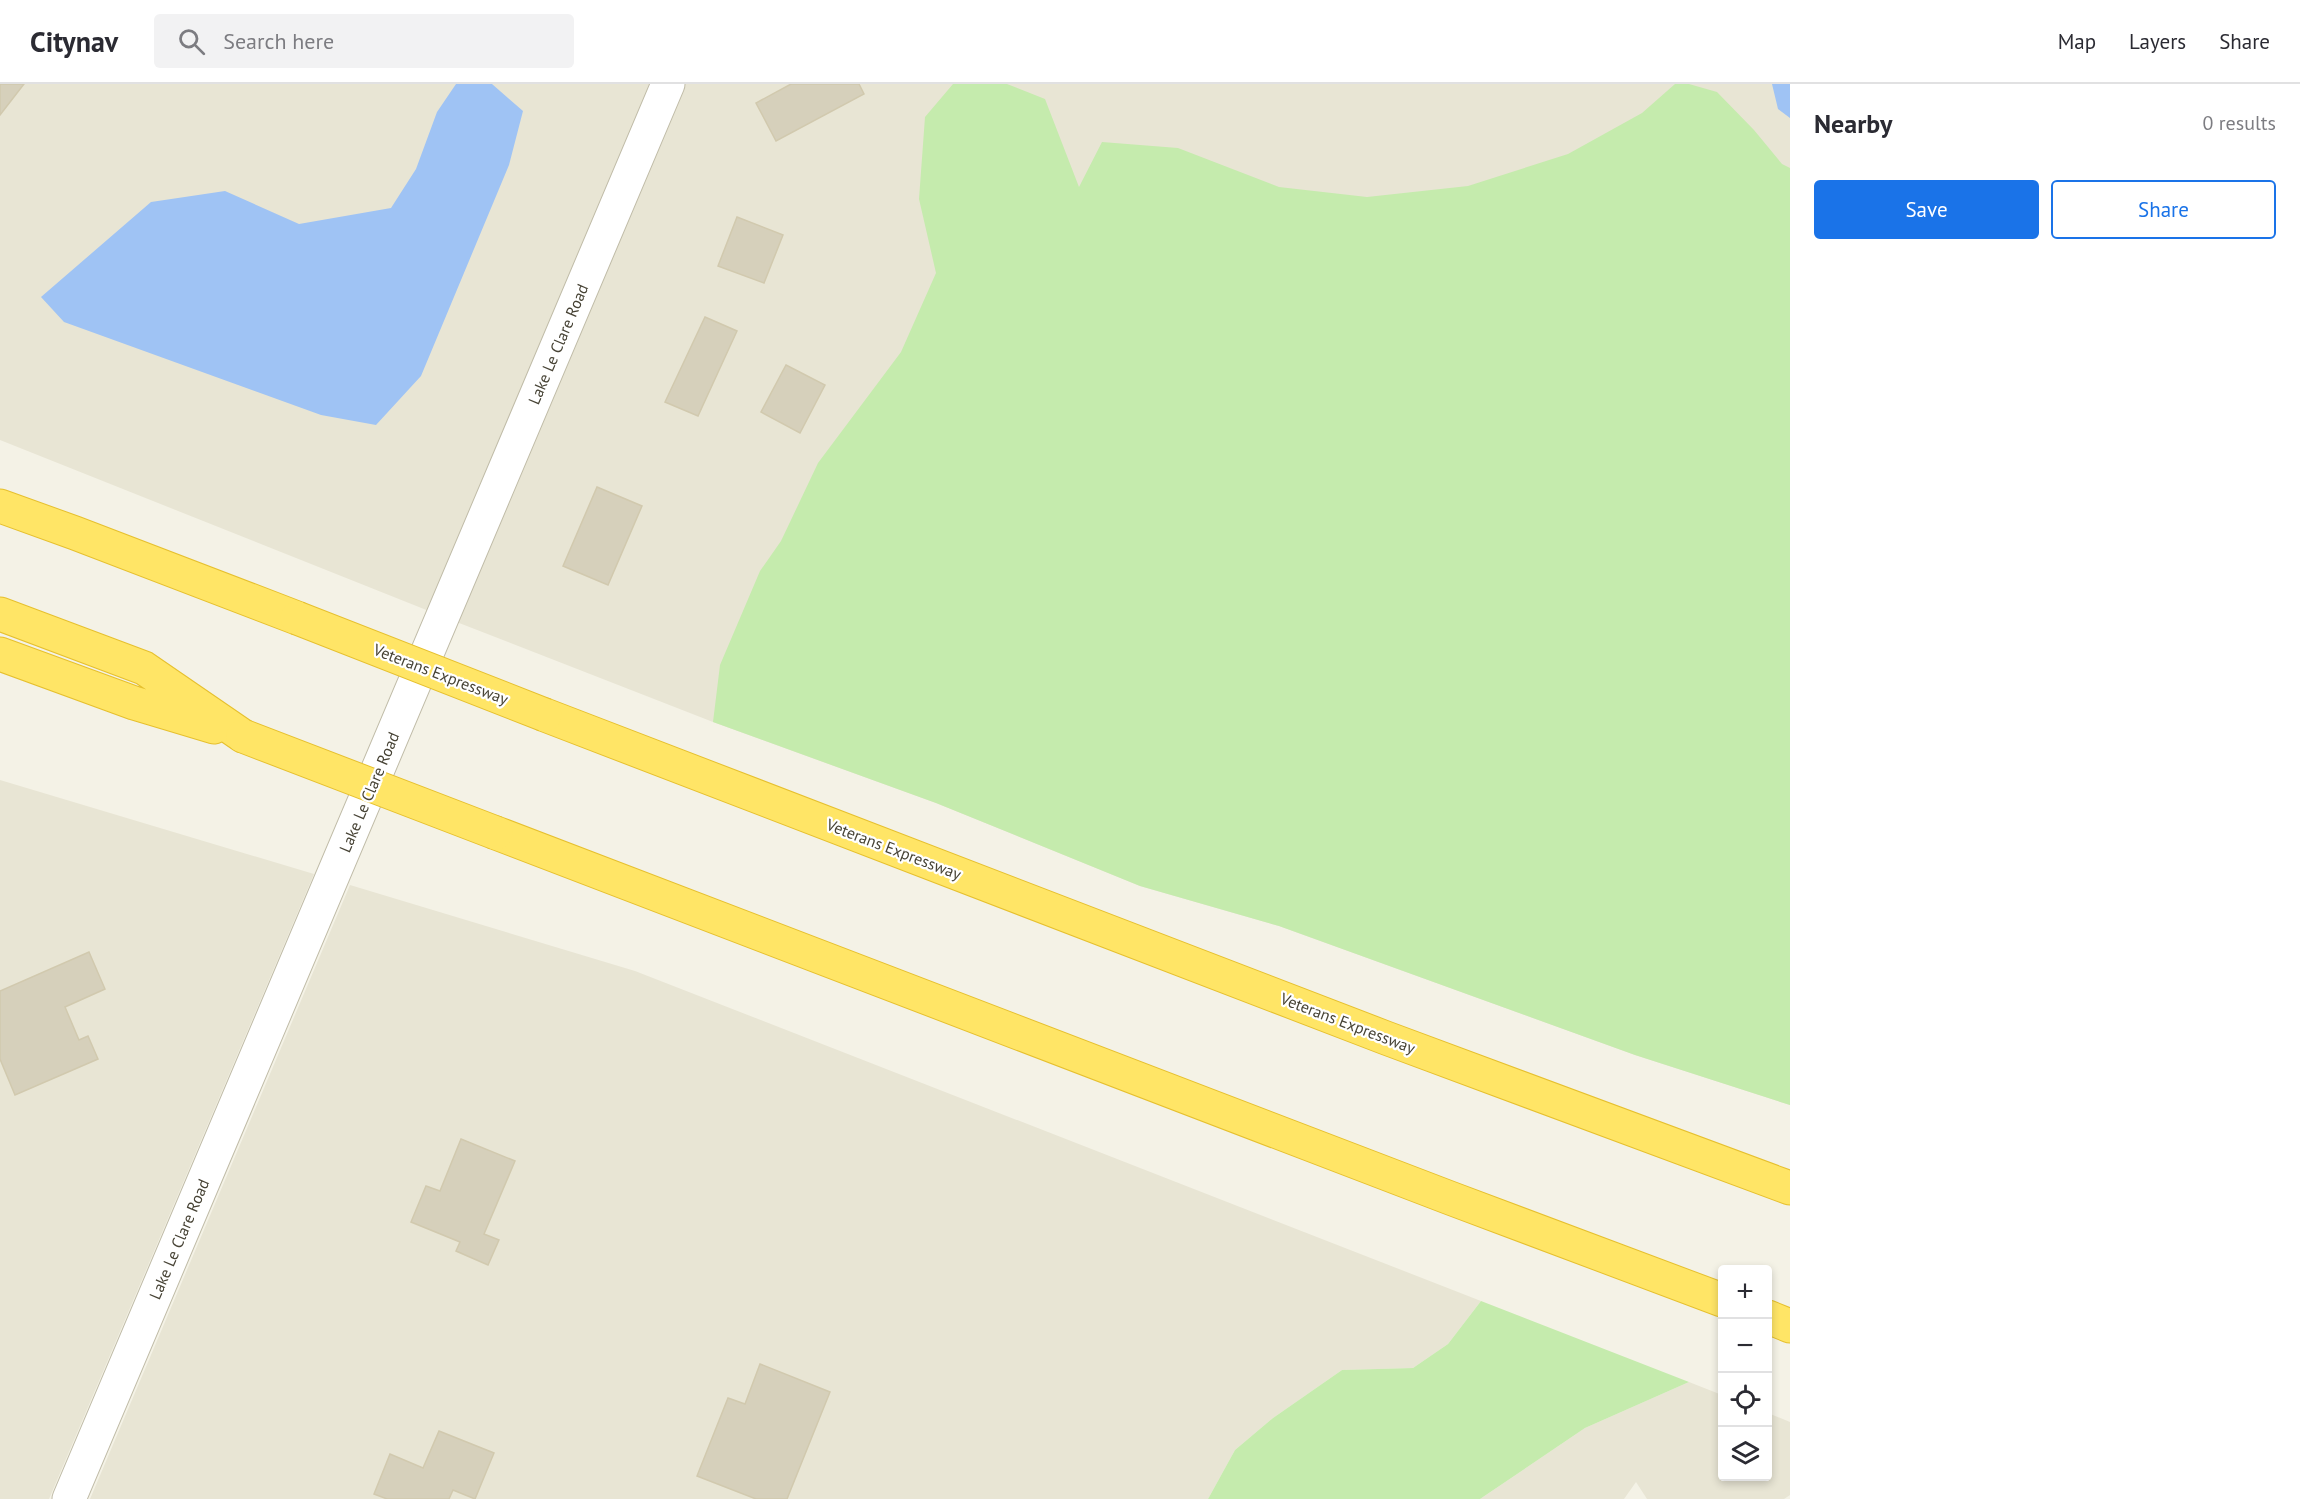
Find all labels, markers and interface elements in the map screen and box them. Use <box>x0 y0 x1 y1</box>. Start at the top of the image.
search box <box>154 14 574 68</box>
text: Citynav <box>30 23 118 60</box>
icon: search <box>175 25 208 58</box>
text: Search here <box>223 27 334 55</box>
text: Map <box>2058 28 2096 55</box>
text: Layers <box>2129 28 2186 55</box>
text: Share <box>2219 28 2270 55</box>
text: Nearby <box>1814 107 1892 140</box>
text: 0 results <box>2203 110 2276 136</box>
button: Save <box>1814 180 2039 239</box>
button: Share <box>2051 180 2276 239</box>
street label: Lake Le Clare Road <box>524 281 592 407</box>
street label: Veterans Expressway <box>370 639 512 709</box>
street label: Lake Le Clare Road <box>335 729 403 855</box>
street label: Veterans Expressway <box>823 814 965 884</box>
street label: Veterans Expressway <box>1277 988 1419 1058</box>
street label: Lake Le Clare Road <box>145 1176 213 1302</box>
map controls <box>1718 1265 1772 1481</box>
button: + <box>1718 1265 1772 1319</box>
button: − <box>1718 1319 1772 1373</box>
button: locate <box>1718 1373 1772 1427</box>
button: layers <box>1718 1427 1772 1481</box>

